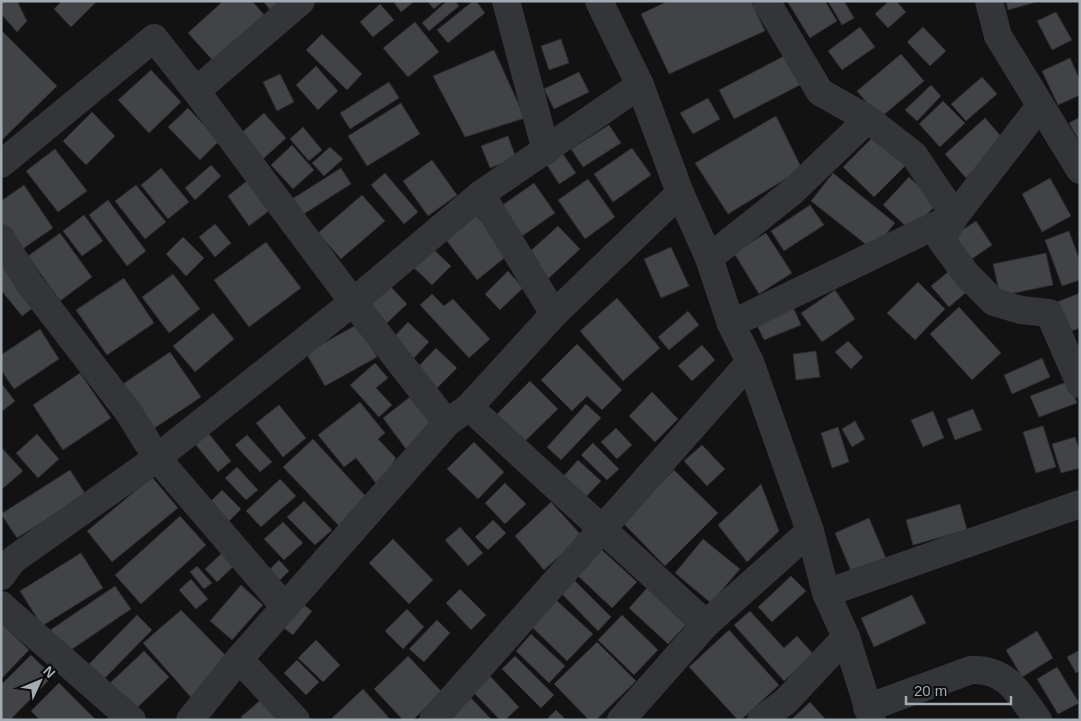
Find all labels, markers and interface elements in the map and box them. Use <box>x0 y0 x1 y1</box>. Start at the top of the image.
north arrow <box>15 656 65 706</box>
text: N <box>40 663 59 681</box>
scale bar <box>906 674 1011 706</box>
text: 20 m <box>914 682 947 699</box>

